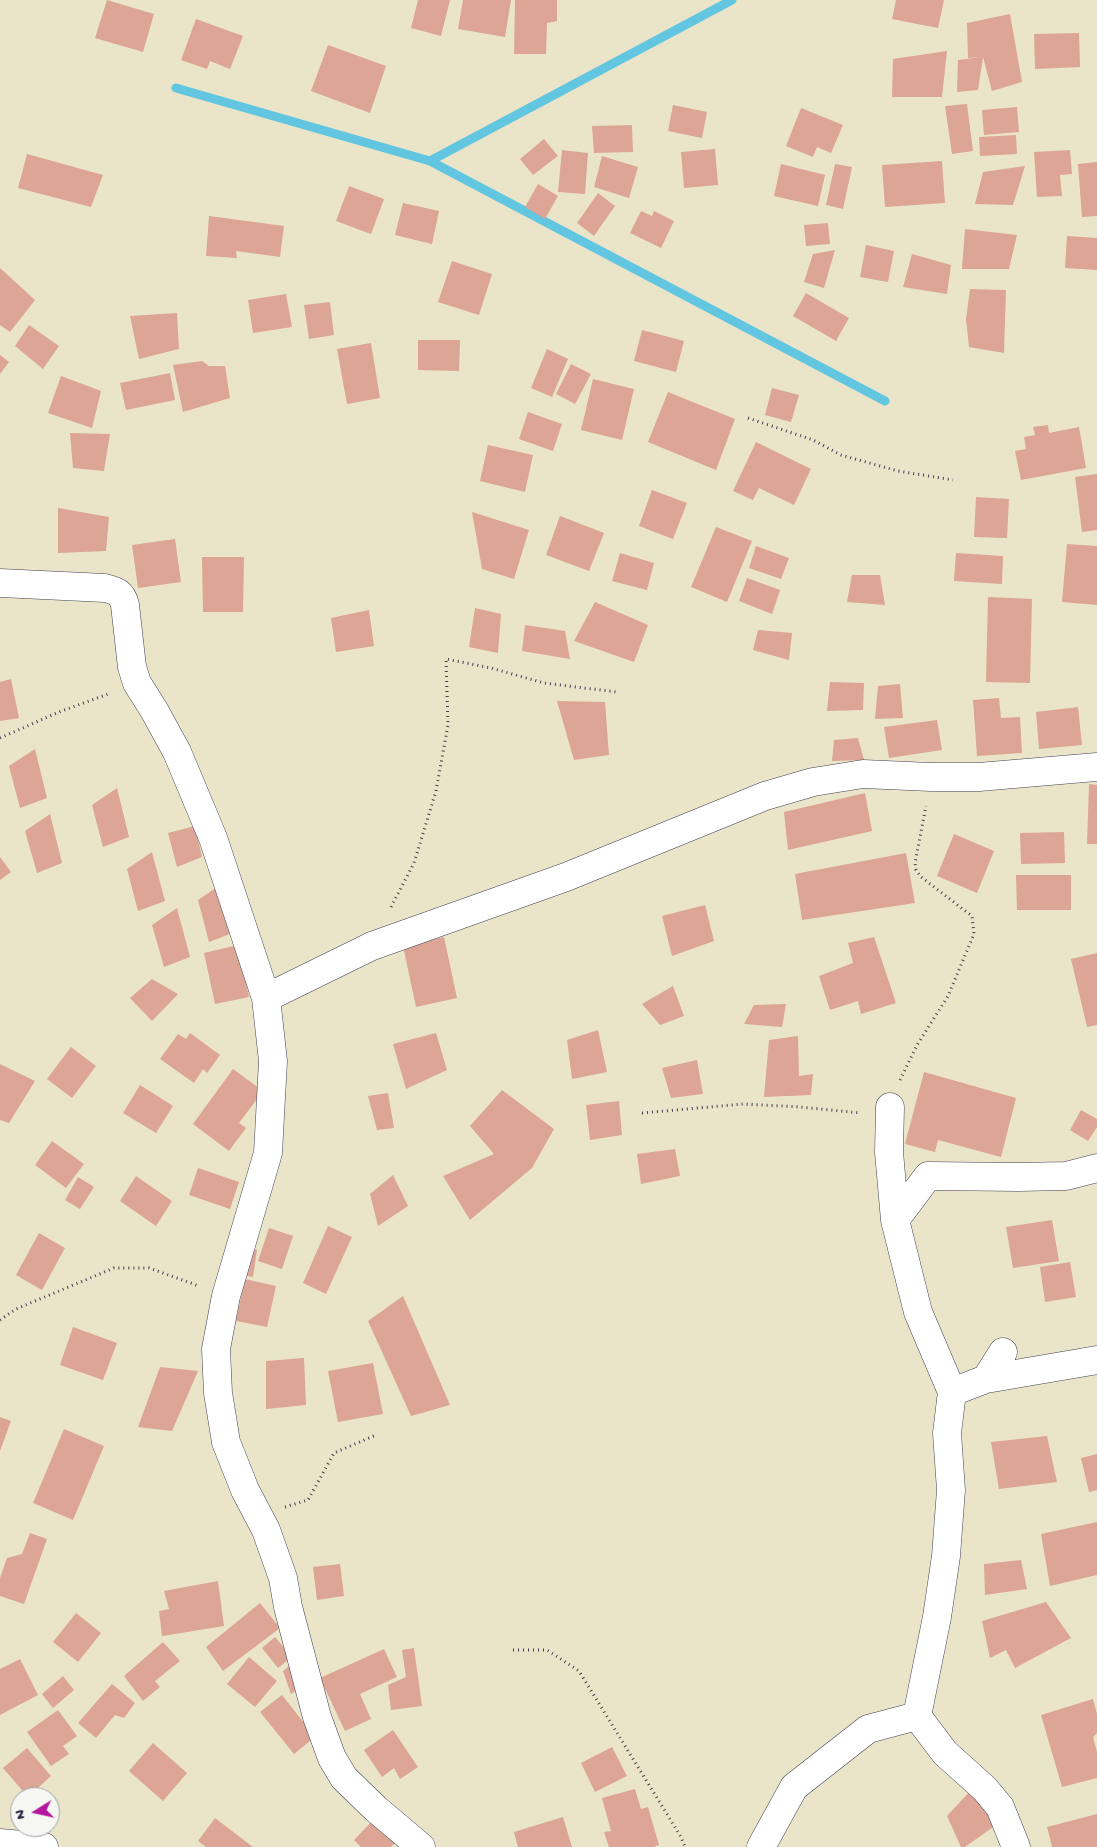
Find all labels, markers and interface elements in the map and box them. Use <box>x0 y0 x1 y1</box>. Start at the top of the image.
north arrow <box>10 1787 60 1837</box>
text: N <box>12 1809 30 1821</box>

